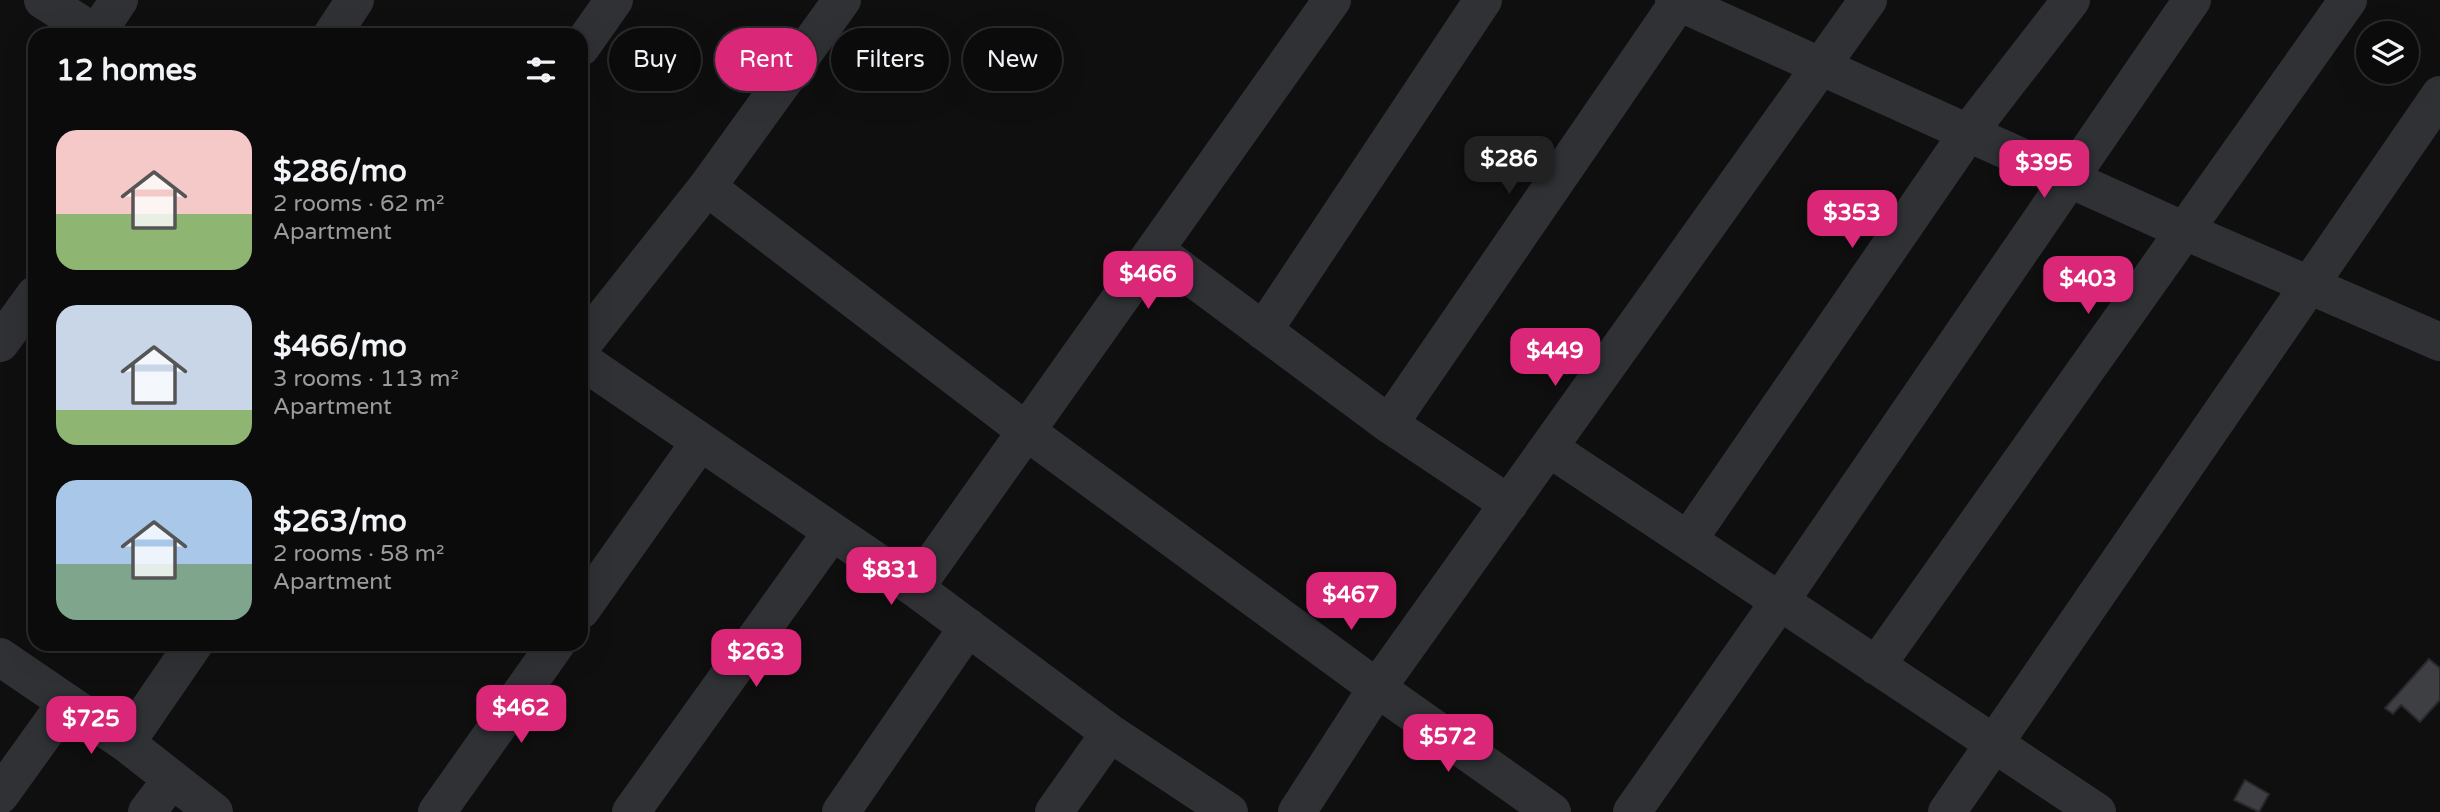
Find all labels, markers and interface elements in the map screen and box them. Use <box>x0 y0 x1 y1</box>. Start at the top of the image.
map controls <box>2356 21 2419 84</box>
button: layers <box>2356 21 2419 84</box>
chip: Buy <box>609 28 701 91</box>
chip: Rent <box>715 28 817 91</box>
chip: Filters <box>831 28 949 91</box>
chip: New <box>963 28 1062 91</box>
icon: filters <box>522 51 560 89</box>
text: 12 homes <box>56 52 197 89</box>
pin: $286 <box>1468 136 1550 196</box>
pin: $395 <box>2003 140 2085 200</box>
text: $286 <box>1480 145 1538 173</box>
text: $395 <box>2015 149 2073 177</box>
text: $286/mo <box>273 153 407 190</box>
icon: home <box>112 158 196 242</box>
text: 2 rooms · 62 m² <box>273 190 444 218</box>
pin: $353 <box>1811 190 1893 250</box>
text: $353 <box>1823 199 1881 227</box>
text: Apartment <box>273 218 392 246</box>
pin: $466 <box>1107 252 1189 311</box>
pin: $403 <box>2047 256 2129 316</box>
text: $466 <box>1119 260 1177 288</box>
text: $403 <box>2059 265 2117 293</box>
text: $466/mo <box>273 328 407 365</box>
pin: $449 <box>1514 328 1596 388</box>
icon: home <box>112 333 196 417</box>
text: $449 <box>1526 337 1584 365</box>
text: 3 rooms · 113 m² <box>273 365 459 393</box>
text: Apartment <box>273 393 392 421</box>
text: $263/mo <box>273 503 407 540</box>
icon: home <box>112 508 196 592</box>
text: 2 rooms · 58 m² <box>273 540 444 568</box>
pin: $831 <box>850 548 932 607</box>
text: $831 <box>862 556 920 584</box>
text: Apartment <box>273 568 392 596</box>
pin: $467 <box>1310 572 1392 632</box>
text: $467 <box>1322 581 1380 609</box>
pin: $263 <box>715 630 797 689</box>
text: $263 <box>727 638 785 666</box>
pin: $462 <box>480 686 562 745</box>
text: $462 <box>492 694 550 722</box>
pin: $725 <box>50 696 132 756</box>
text: $725 <box>62 705 120 733</box>
pin: $572 <box>1407 714 1489 774</box>
text: $572 <box>1419 723 1477 751</box>

